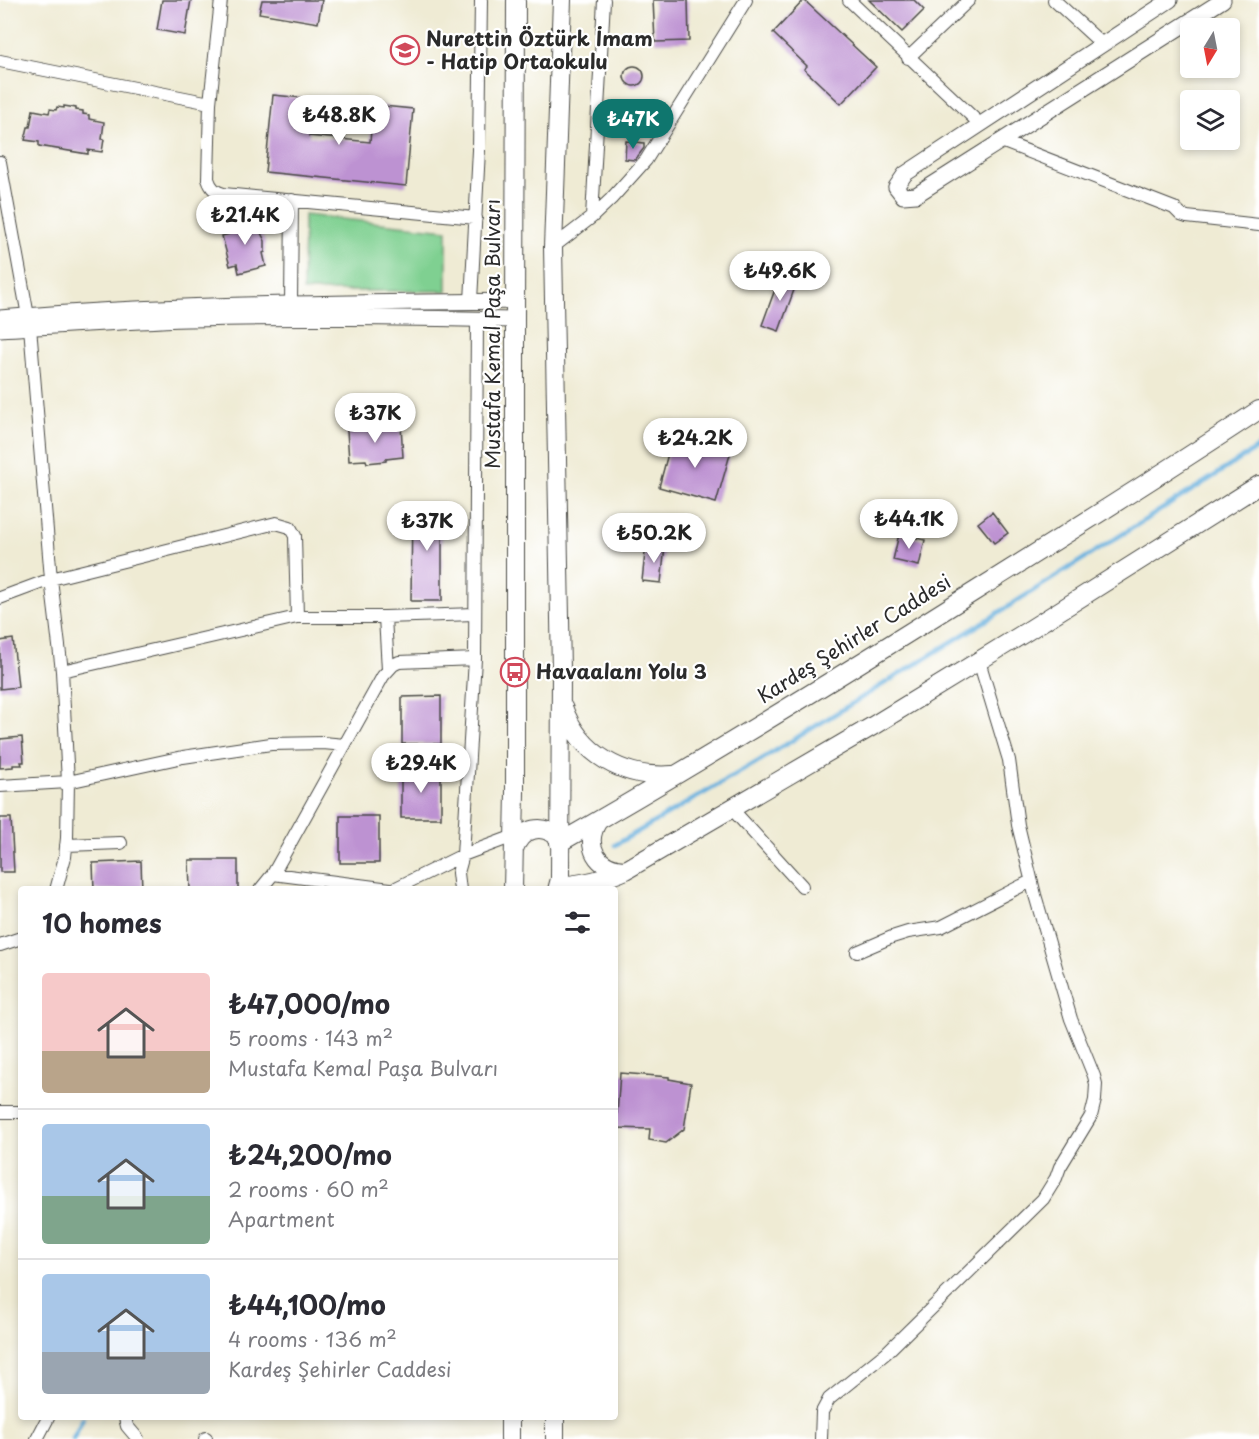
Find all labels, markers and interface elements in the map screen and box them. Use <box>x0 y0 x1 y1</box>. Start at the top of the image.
north arrow <box>1180 18 1240 78</box>
map controls <box>1180 18 1240 150</box>
place label: Nurettin Öztürk İmam - Hatip Ortaokulu <box>426 23 653 76</box>
school or university icon: Nurettin Öztürk İmam - Hatip Ortaokulu <box>389 34 421 66</box>
button: layers <box>1180 90 1240 150</box>
pin: ₺48.8K <box>290 95 388 146</box>
text: ₺48.8K <box>302 99 376 129</box>
pin: ₺47K <box>597 99 669 150</box>
text: ₺47K <box>606 103 660 133</box>
pin: ₺21.4K <box>196 195 294 246</box>
text: ₺21.4K <box>210 199 280 229</box>
street label: Mustafa Kemal Paşa Bulvarı <box>477 199 507 469</box>
pin: ₺49.6K <box>731 251 829 302</box>
text: ₺49.6K <box>743 255 817 285</box>
pin: ₺37K <box>339 393 411 444</box>
text: ₺37K <box>349 397 401 427</box>
pin: ₺24.2K <box>646 418 744 469</box>
text: ₺24.2K <box>657 422 733 452</box>
pin: ₺44.1K <box>860 499 958 550</box>
pin: ₺37K <box>391 501 463 552</box>
text: ₺44.1K <box>874 503 944 533</box>
text: ₺37K <box>401 505 453 535</box>
pin: ₺50.2K <box>605 513 703 564</box>
text: ₺50.2K <box>616 517 692 547</box>
street label: Kardeş Şehirler Caddesi <box>751 566 956 710</box>
bus stop icon: Havaalanı Yolu 3 <box>499 656 531 688</box>
place label: Havaalanı Yolu 3 <box>536 656 707 686</box>
pin: ₺29.4K <box>372 743 470 794</box>
text: ₺29.4K <box>385 747 457 777</box>
text: 10 homes <box>42 903 162 942</box>
icon: filters <box>561 906 594 939</box>
text: ₺47,000/mo <box>228 984 390 1023</box>
icon: home <box>90 997 162 1069</box>
text: 5 rooms · 143 m² <box>228 1023 393 1053</box>
text: Mustafa Kemal Paşa Bulvarı <box>228 1053 498 1083</box>
text: ₺24,200/mo <box>228 1135 392 1174</box>
icon: home <box>90 1148 162 1220</box>
text: 2 rooms · 60 m² <box>228 1174 389 1204</box>
text: Apartment <box>228 1204 335 1234</box>
text: ₺44,100/mo <box>228 1285 386 1324</box>
icon: home <box>90 1298 162 1370</box>
text: 4 rooms · 136 m² <box>228 1324 397 1354</box>
text: Kardeş Şehirler Caddesi <box>228 1354 452 1384</box>

